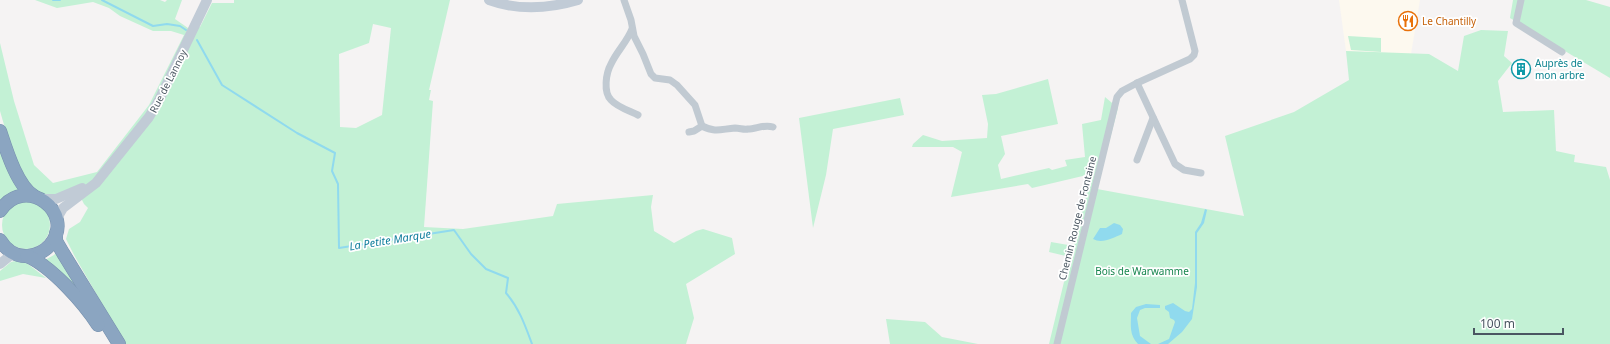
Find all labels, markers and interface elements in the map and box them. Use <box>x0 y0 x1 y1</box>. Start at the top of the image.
restaurant icon: Le Chantilly <box>1397 10 1419 32</box>
place label: Le Chantilly <box>1422 14 1477 28</box>
street label: Rue de Lannoy <box>146 46 190 115</box>
place label: Auprès de mon arbre <box>1535 56 1585 82</box>
building icon: Auprès de mon arbre <box>1510 58 1532 80</box>
street label: Chemin Rouge de Fontaine <box>1055 154 1099 281</box>
water label: La Petite Marque <box>348 226 432 253</box>
park label: Bois de Warwamme <box>1095 264 1189 278</box>
scale bar <box>1474 310 1563 336</box>
text: 100 m <box>1480 315 1515 332</box>

